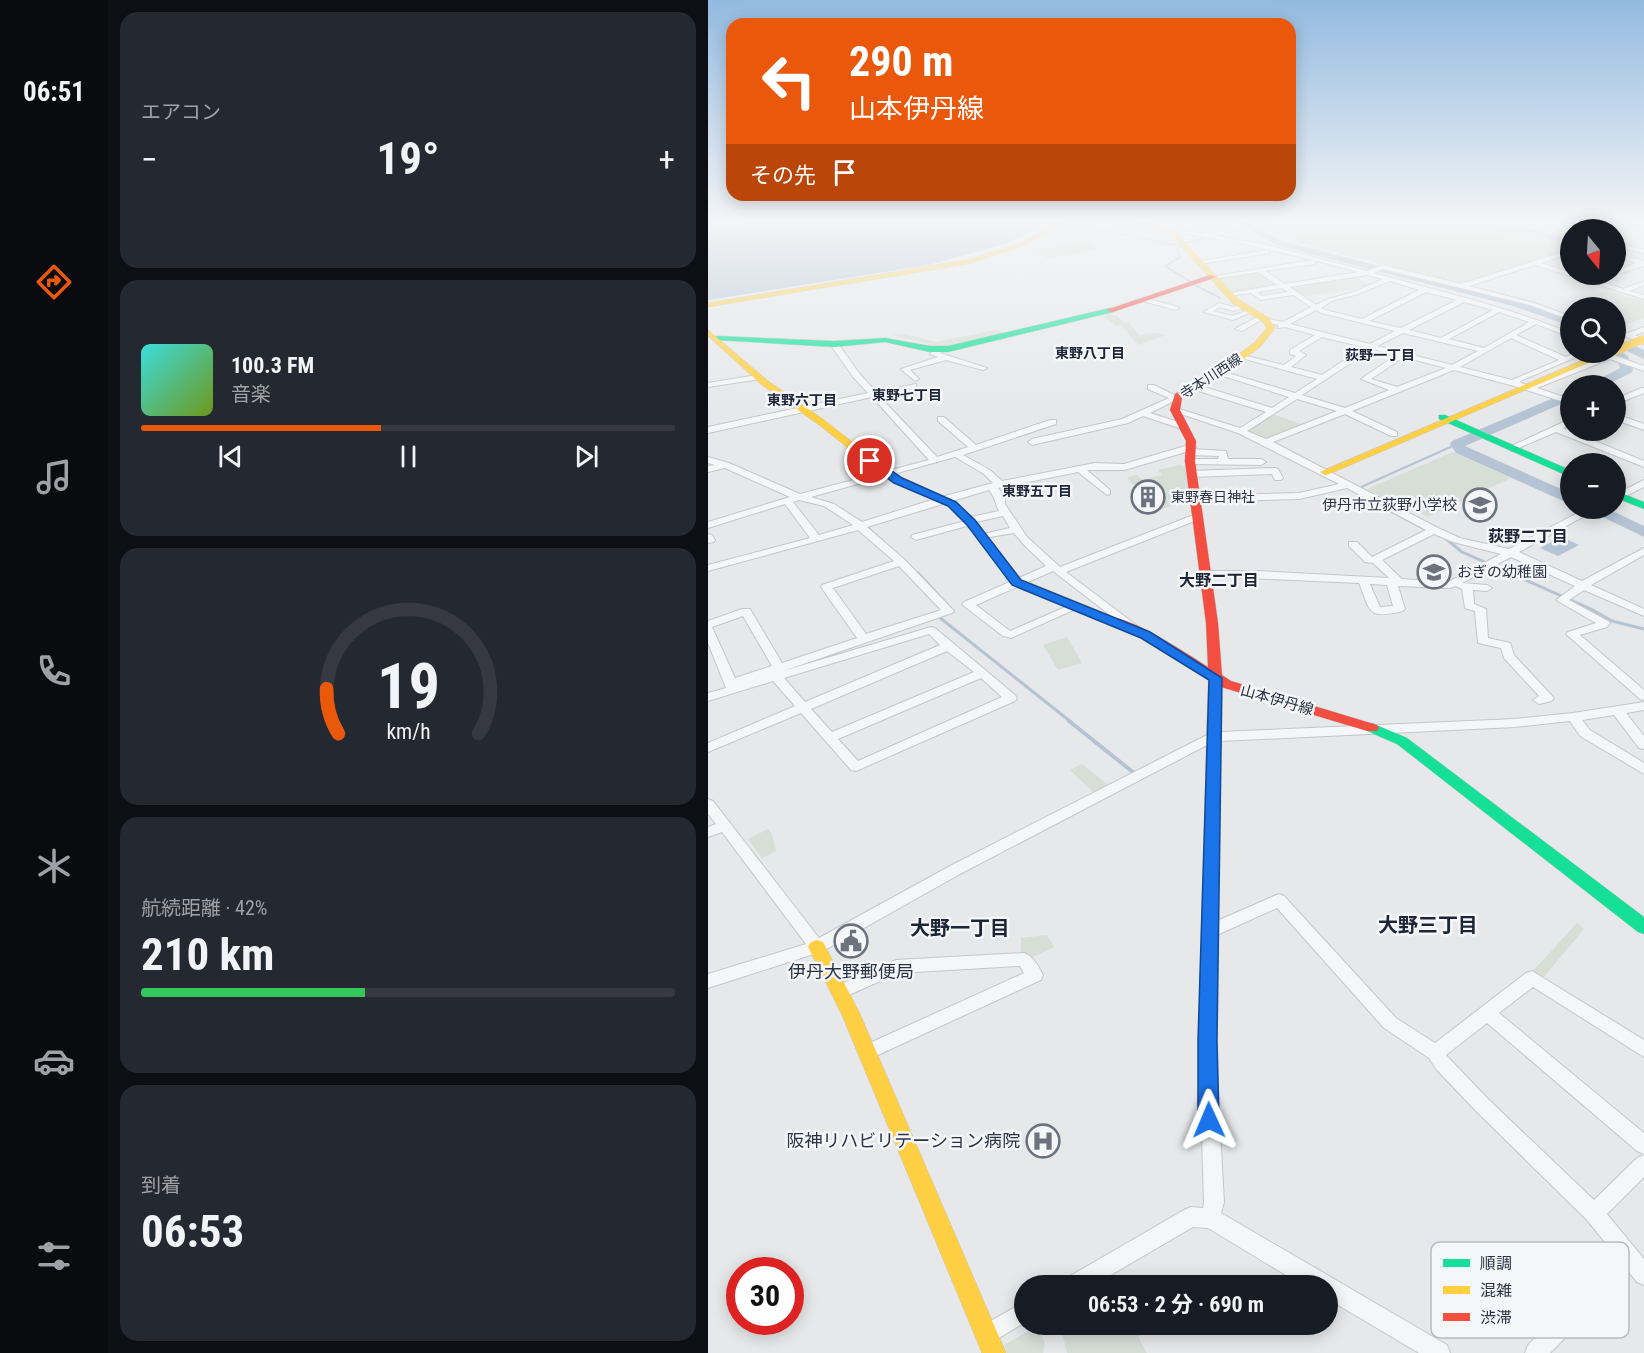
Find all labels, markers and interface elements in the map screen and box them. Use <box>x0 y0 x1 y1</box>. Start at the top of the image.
text: 290 m <box>849 37 954 86</box>
icon: left <box>750 42 828 120</box>
text: 06:51 <box>23 76 85 108</box>
text: 山本伊丹線 <box>849 93 984 125</box>
text: エアコン <box>141 100 221 124</box>
text: 19° <box>377 132 440 185</box>
text: − <box>141 140 158 179</box>
text: + <box>659 140 675 179</box>
icon: arrive <box>828 156 861 189</box>
text: その先 <box>750 163 816 188</box>
north arrow <box>1560 219 1626 285</box>
map controls <box>1560 219 1626 519</box>
icon: directions <box>33 261 75 303</box>
button: search <box>1560 297 1626 363</box>
district label: 東野八丁目 <box>1055 345 1125 361</box>
district label: 荻野一丁目 <box>1345 347 1415 363</box>
street label: 寺本川西線 <box>1177 350 1245 402</box>
text: 100.3 FM <box>231 353 314 378</box>
button: + <box>1560 375 1626 441</box>
text: 音楽 <box>231 382 271 406</box>
district label: 東野七丁目 <box>872 387 942 403</box>
district label: 東野六丁目 <box>767 392 837 408</box>
pin <box>844 435 895 486</box>
icon: previous <box>214 440 247 473</box>
icon: pause <box>392 440 425 473</box>
icon: next <box>570 440 603 473</box>
icon: arrive <box>853 444 886 477</box>
button: − <box>1560 453 1626 519</box>
icon: music <box>33 456 75 498</box>
building icon: 東野春日神社 <box>1130 479 1166 515</box>
district label: 東野五丁目 <box>1002 483 1072 499</box>
school or university icon: 伊丹市立荻野小学校 <box>1462 487 1498 523</box>
place label: 東野春日神社 <box>1171 489 1255 505</box>
place label: 伊丹市立荻野小学校 <box>1322 496 1457 514</box>
district label: 荻野二丁目 <box>1488 527 1568 546</box>
school or university icon: おぎの幼稚園 <box>1416 554 1452 590</box>
place label: おぎの幼稚園 <box>1457 563 1547 581</box>
district label: 大野二丁目 <box>1179 571 1259 590</box>
icon: phone <box>33 650 75 692</box>
text: 19 <box>376 650 440 723</box>
street label: 山本伊丹線 <box>1238 681 1316 719</box>
text: km/h <box>386 719 430 744</box>
icon: climate <box>33 845 75 887</box>
text: 航続距離 · 42% <box>141 896 267 920</box>
district label: 大野三丁目 <box>1378 913 1478 937</box>
district label: 大野一丁目 <box>910 916 1010 940</box>
public building icon: 伊丹大野郵便局 <box>833 923 869 959</box>
text: 210 km <box>141 928 274 981</box>
place label: 伊丹大野郵便局 <box>788 961 914 982</box>
icon: car <box>33 1040 75 1082</box>
position arrow <box>1177 1088 1241 1152</box>
hospital icon: 阪神リハビリテーション病院 <box>1025 1123 1061 1159</box>
place label: 阪神リハビリテーション病院 <box>786 1130 1020 1151</box>
text: 到着 <box>141 1173 181 1197</box>
text: 06:53 <box>141 1205 244 1258</box>
icon: filters <box>33 1235 75 1277</box>
legend <box>1431 1242 1629 1338</box>
text: 順調 <box>1480 1254 1512 1273</box>
speed limit sign: 30 <box>726 1257 804 1335</box>
text: 混雑 <box>1480 1281 1512 1300</box>
text: 06:53 · 2 分 · 690 m <box>1088 1292 1264 1317</box>
text: 渋滞 <box>1480 1308 1512 1327</box>

